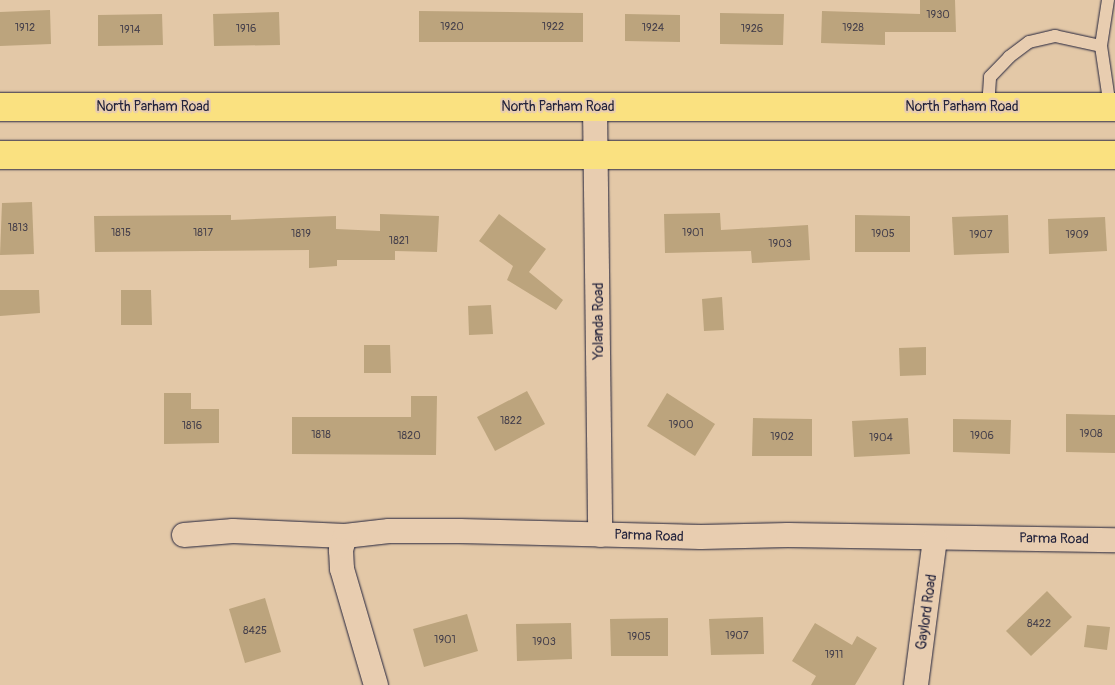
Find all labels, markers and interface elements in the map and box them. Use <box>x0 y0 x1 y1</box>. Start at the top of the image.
house number: 1930 <box>926 8 950 22</box>
house number: 1920 <box>440 20 464 34</box>
house number: 1922 <box>542 20 564 34</box>
house number: 1912 <box>15 21 35 35</box>
house number: 1924 <box>642 21 664 35</box>
house number: 1928 <box>842 21 864 35</box>
house number: 1916 <box>236 22 256 36</box>
house number: 1926 <box>741 22 763 36</box>
house number: 1914 <box>120 23 140 37</box>
street label: North Parham Road <box>96 99 210 115</box>
street label: North Parham Road <box>501 99 615 115</box>
street label: North Parham Road <box>905 99 1019 115</box>
house number: 1813 <box>8 221 28 235</box>
house number: 1815 <box>111 226 131 240</box>
house number: 1817 <box>193 226 213 240</box>
house number: 1901 <box>682 226 704 240</box>
house number: 1819 <box>291 227 311 241</box>
house number: 1905 <box>871 227 895 241</box>
house number: 1907 <box>969 228 993 242</box>
house number: 1909 <box>1065 228 1089 242</box>
house number: 1821 <box>389 234 409 248</box>
house number: 1903 <box>768 237 792 251</box>
street label: Yolanda Road <box>591 282 607 360</box>
house number: 1822 <box>500 414 522 428</box>
house number: 1900 <box>669 418 693 432</box>
house number: 1816 <box>182 419 202 433</box>
house number: 1908 <box>1079 427 1103 441</box>
house number: 1818 <box>311 428 331 442</box>
house number: 1820 <box>397 429 421 443</box>
house number: 1906 <box>970 429 994 443</box>
house number: 1902 <box>770 430 794 444</box>
house number: 1904 <box>869 431 893 445</box>
street label: Parma Road <box>614 526 684 546</box>
street label: Parma Road <box>1019 530 1089 548</box>
street label: Gaylord Road <box>913 573 941 651</box>
house number: 8422 <box>1027 617 1051 631</box>
house number: 8425 <box>243 624 267 638</box>
house number: 1907 <box>725 629 749 643</box>
house number: 1905 <box>627 630 651 644</box>
house number: 1901 <box>434 633 456 647</box>
house number: 1903 <box>532 635 556 649</box>
house number: 1911 <box>825 648 843 662</box>

